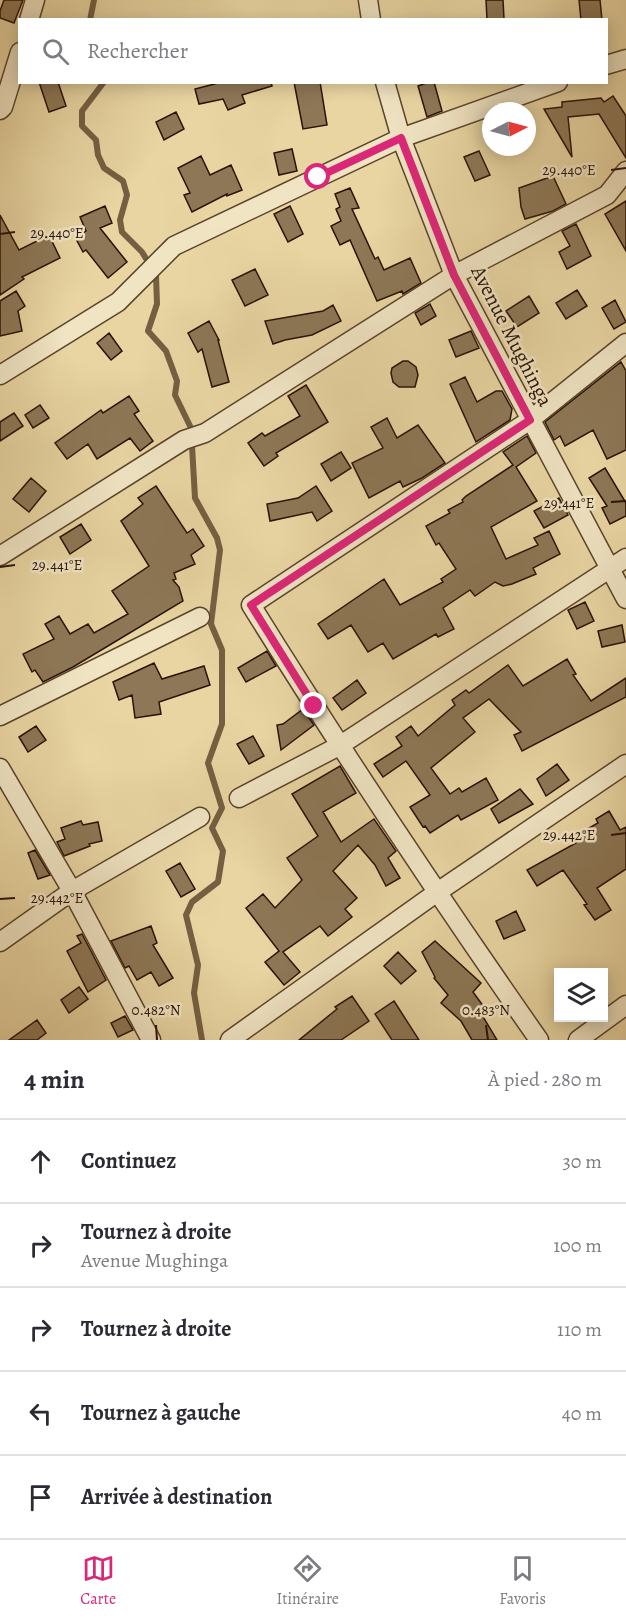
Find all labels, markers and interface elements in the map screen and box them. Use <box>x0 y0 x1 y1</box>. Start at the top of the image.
search box <box>18 18 608 84</box>
icon: search <box>39 35 72 68</box>
text: Rechercher <box>87 36 188 66</box>
north arrow <box>482 102 536 156</box>
text: 29.440°E <box>542 160 596 180</box>
route start <box>304 163 330 189</box>
text: 29.440°E <box>30 223 84 243</box>
street label: Avenue Mughinga <box>464 260 560 411</box>
text: 29.441°E <box>544 493 594 513</box>
text: 29.441°E <box>32 555 82 575</box>
route end <box>300 692 326 718</box>
text: 29.442°E <box>543 825 595 845</box>
text: 29.442°E <box>31 888 83 908</box>
map controls <box>554 968 608 1022</box>
button: layers <box>554 968 608 1022</box>
text: 0.482°N <box>131 1000 181 1020</box>
text: 0.483°N <box>462 1000 510 1020</box>
text: 4 min <box>24 1062 85 1097</box>
text: À pied · 280 m <box>488 1066 602 1093</box>
icon: ahead <box>24 1145 57 1178</box>
text: Continuez <box>81 1146 176 1176</box>
text: 30 m <box>562 1148 602 1175</box>
text: Tournez à droite <box>81 1217 232 1247</box>
icon: right <box>24 1229 57 1262</box>
text: 100 m <box>553 1232 602 1259</box>
text: Avenue Mughinga <box>81 1247 228 1274</box>
icon: right <box>24 1313 57 1346</box>
text: Tournez à droite <box>81 1314 232 1344</box>
text: 110 m <box>557 1316 602 1343</box>
icon: left <box>24 1397 57 1430</box>
text: Tournez à gauche <box>81 1398 241 1428</box>
text: 40 m <box>562 1400 602 1427</box>
icon: arrive <box>24 1481 57 1514</box>
text: Arrivée à destination <box>81 1482 272 1512</box>
tab: Carte <box>80 1552 116 1610</box>
tab: Itinéraire <box>276 1552 339 1610</box>
tab: Favoris <box>499 1552 546 1610</box>

